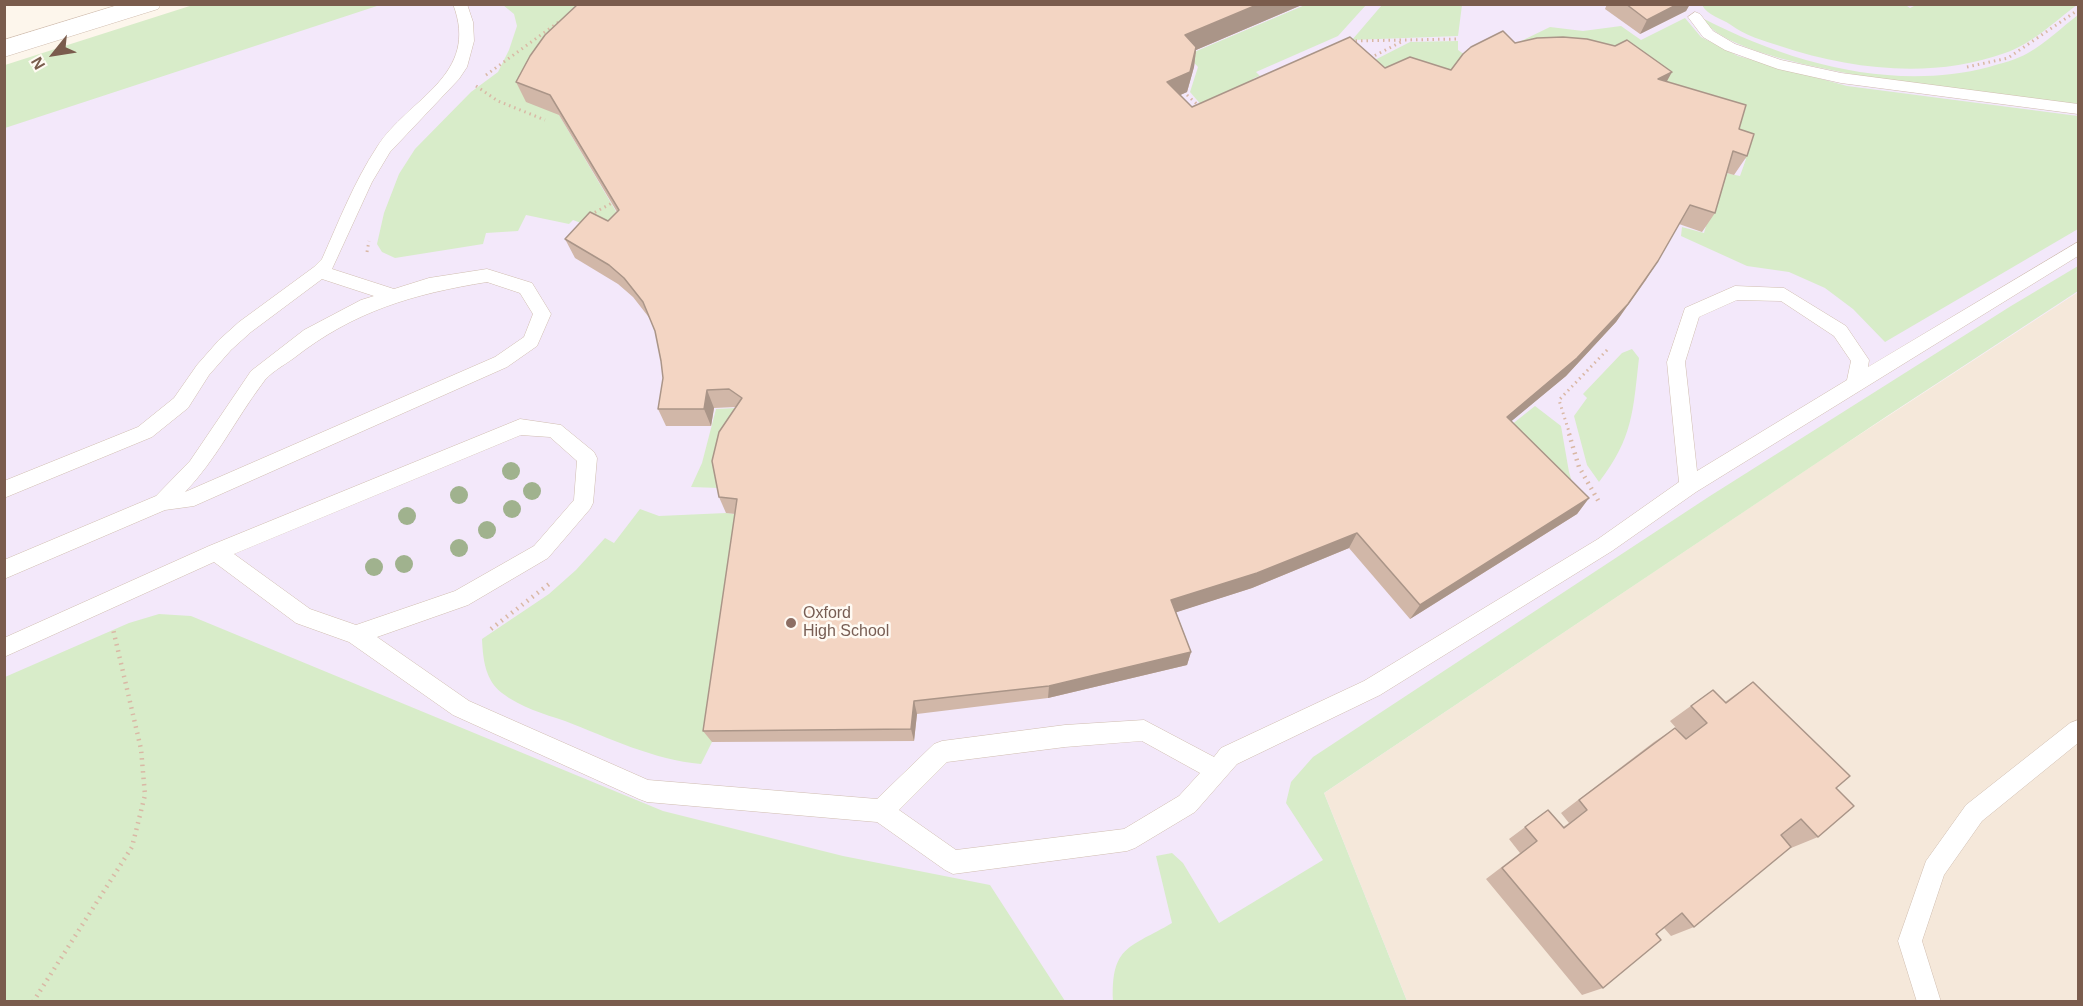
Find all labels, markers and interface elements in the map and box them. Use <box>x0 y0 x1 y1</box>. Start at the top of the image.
north arrow <box>24 24 84 84</box>
text: N <box>28 54 48 73</box>
place label: Oxford High School <box>803 604 889 642</box>
marker: Oxford High School <box>784 616 798 630</box>

